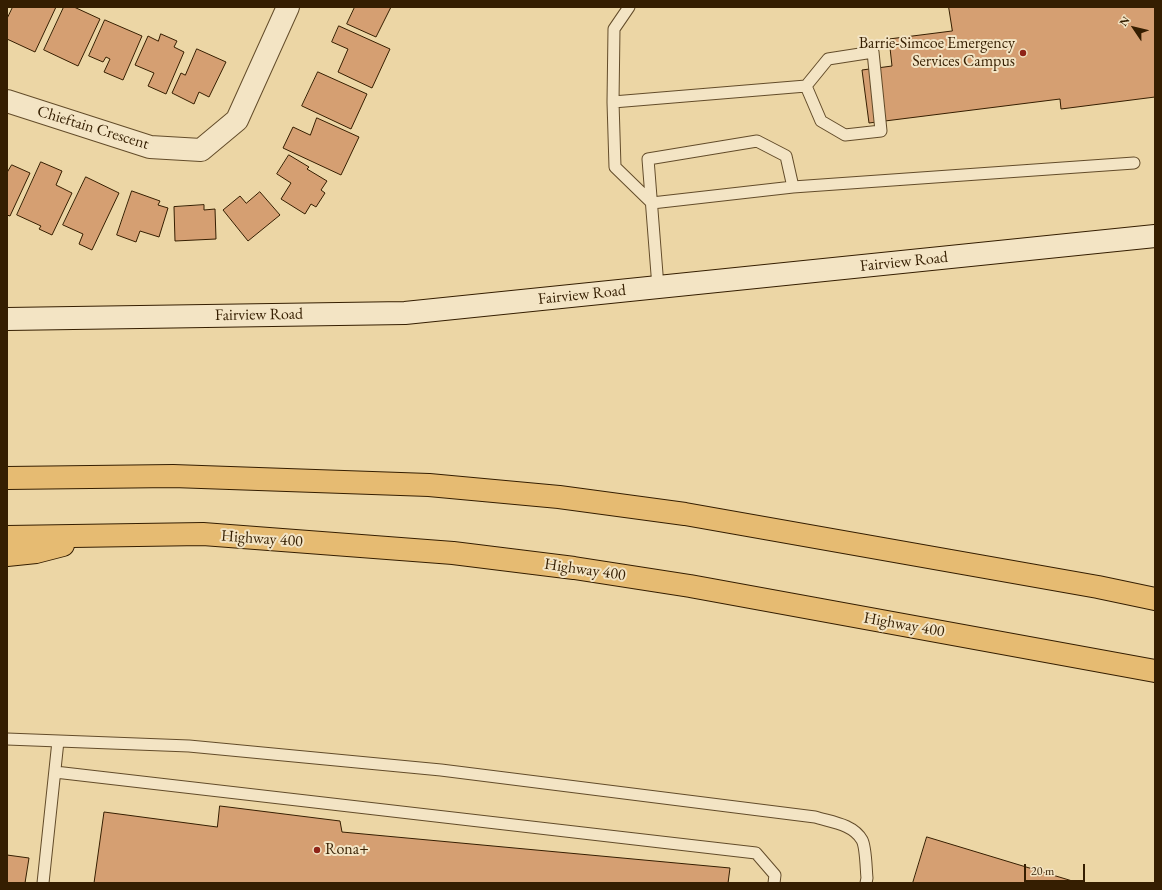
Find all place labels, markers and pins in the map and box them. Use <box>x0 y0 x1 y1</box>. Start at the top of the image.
place label: Barrie-Simcoe Emergency Services Campus <box>859 34 1015 72</box>
marker: Barrie-Simcoe Emergency Services Campus <box>1018 48 1028 58</box>
place label: Rona+ <box>325 840 369 860</box>
marker: Rona+ <box>312 845 322 855</box>

